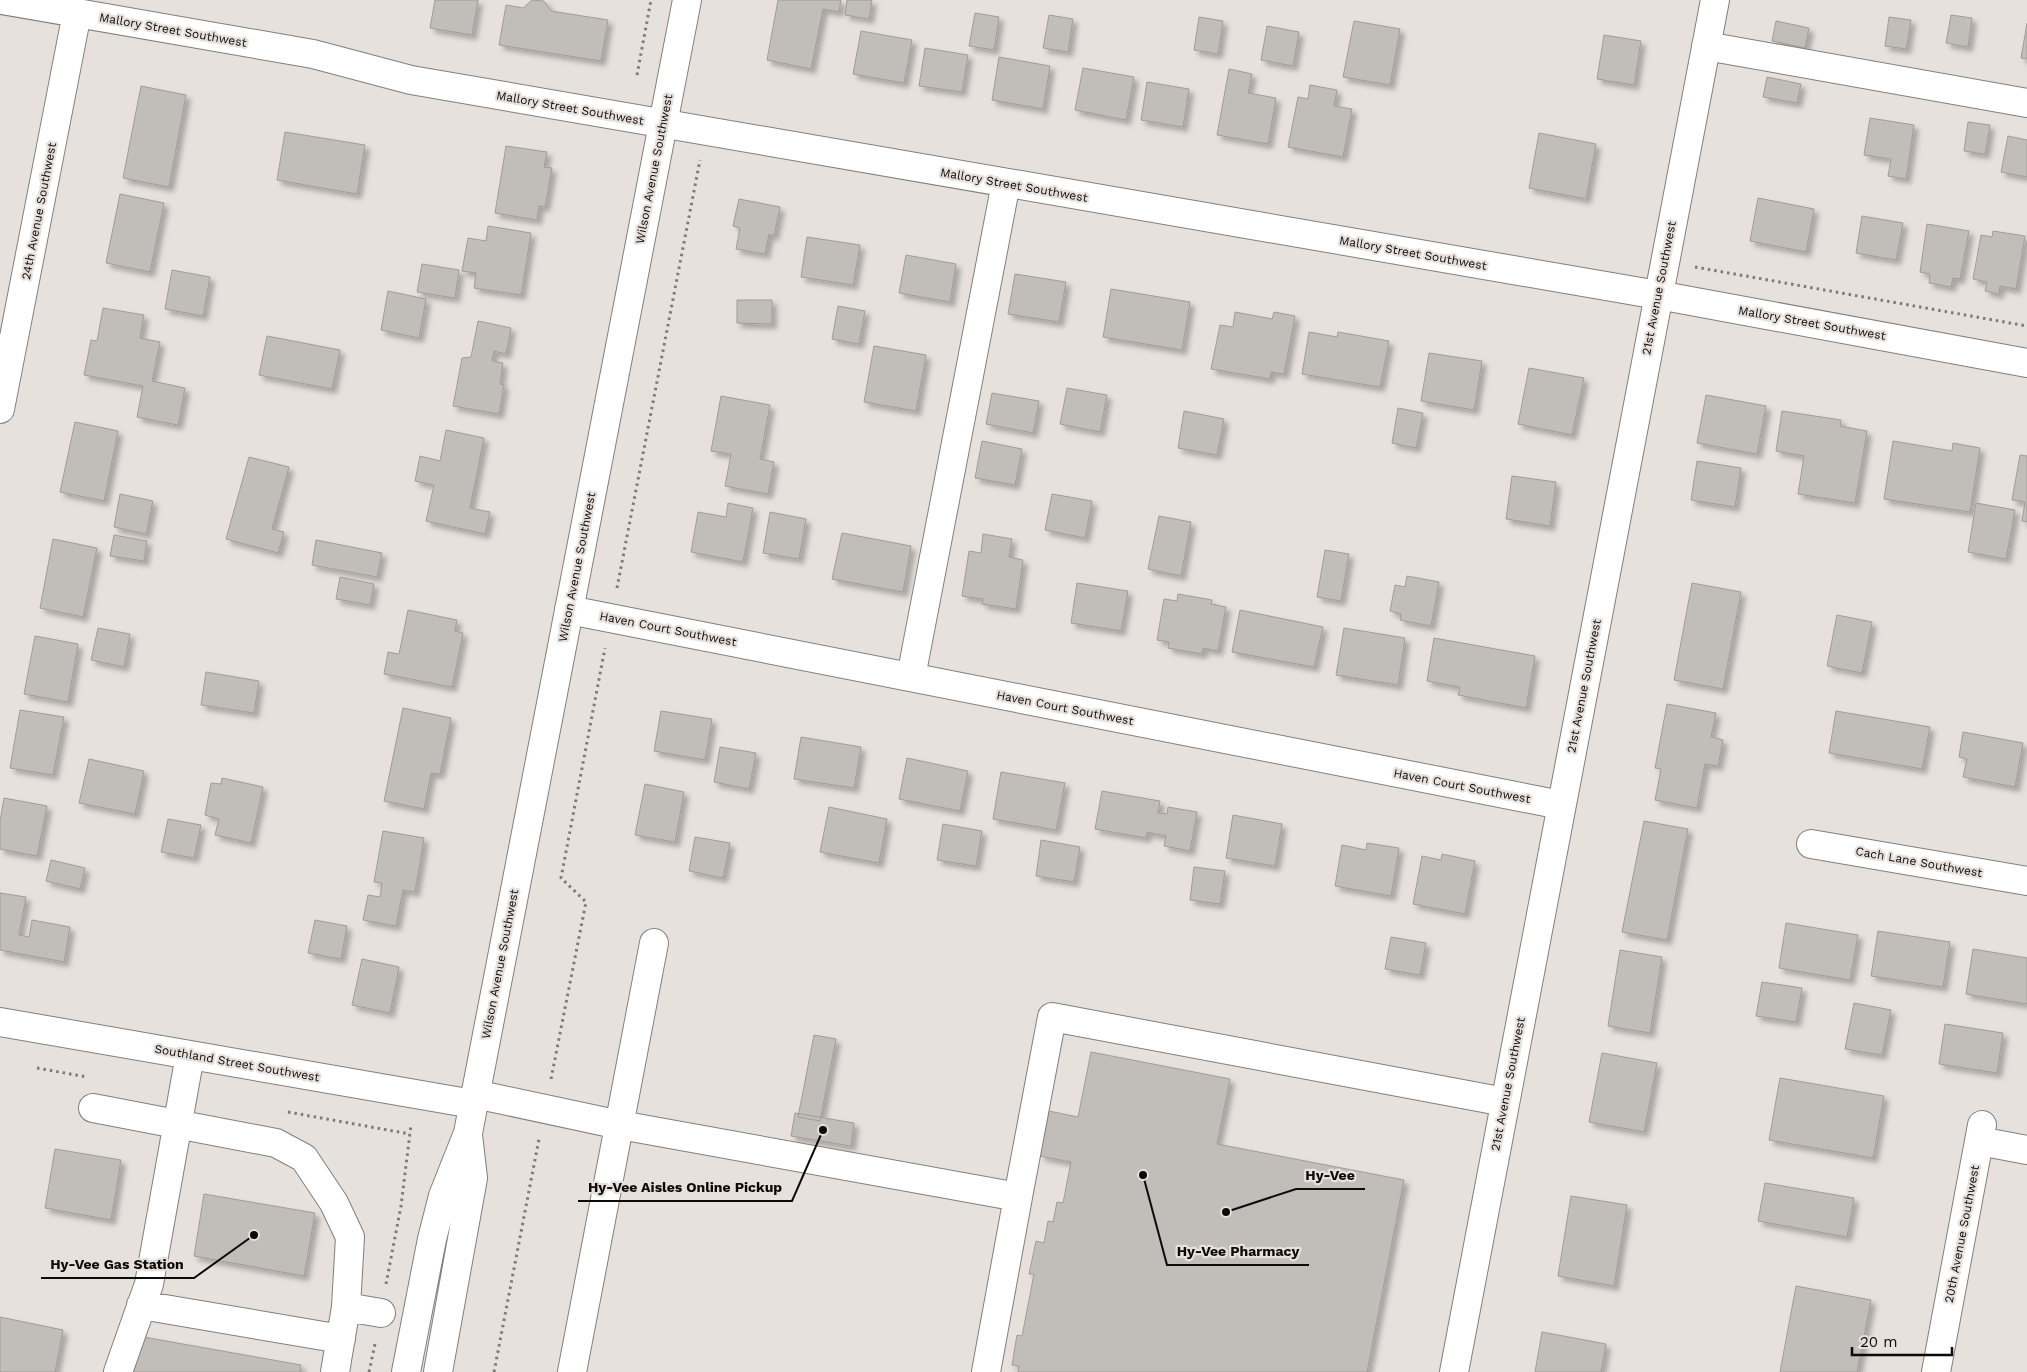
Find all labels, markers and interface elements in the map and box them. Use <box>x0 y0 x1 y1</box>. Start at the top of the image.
street label: Mallory Street Southwest <box>98 10 248 50</box>
street label: Mallory Street Southwest <box>495 88 645 128</box>
street label: Wilson Avenue Southwest <box>633 93 675 245</box>
street label: 24th Avenue Southwest <box>19 141 59 281</box>
street label: Mallory Street Southwest <box>939 165 1089 205</box>
street label: 21st Avenue Southwest <box>1639 220 1679 356</box>
street label: Mallory Street Southwest <box>1338 233 1488 273</box>
street label: Mallory Street Southwest <box>1737 303 1887 343</box>
street label: Wilson Avenue Southwest <box>556 491 598 643</box>
street label: Haven Court Southwest <box>598 609 738 649</box>
street label: 21st Avenue Southwest <box>1564 618 1604 754</box>
street label: Haven Court Southwest <box>995 688 1135 728</box>
street label: Haven Court Southwest <box>1392 766 1532 806</box>
street label: Cach Lane Southwest <box>1855 844 1983 880</box>
street label: Wilson Avenue Southwest <box>479 888 521 1040</box>
street label: 21st Avenue Southwest <box>1488 1016 1528 1152</box>
street label: Southland Street Southwest <box>153 1042 321 1084</box>
callout: Hy-Vee <box>1296 1160 1365 1189</box>
street label: 20th Avenue Southwest <box>1942 1164 1982 1304</box>
text: Hy-Vee <box>1305 1167 1355 1183</box>
callout: Hy-Vee Aisles Online Pickup <box>578 1172 792 1201</box>
text: Hy-Vee Aisles Online Pickup <box>588 1179 782 1195</box>
callout: Hy-Vee Pharmacy <box>1167 1236 1309 1265</box>
text: Hy-Vee Pharmacy <box>1177 1243 1299 1259</box>
callout: Hy-Vee Gas Station <box>41 1249 194 1278</box>
text: Hy-Vee Gas Station <box>50 1256 184 1272</box>
scale bar <box>1852 1324 1952 1356</box>
text: 20 m <box>1860 1333 1898 1351</box>

